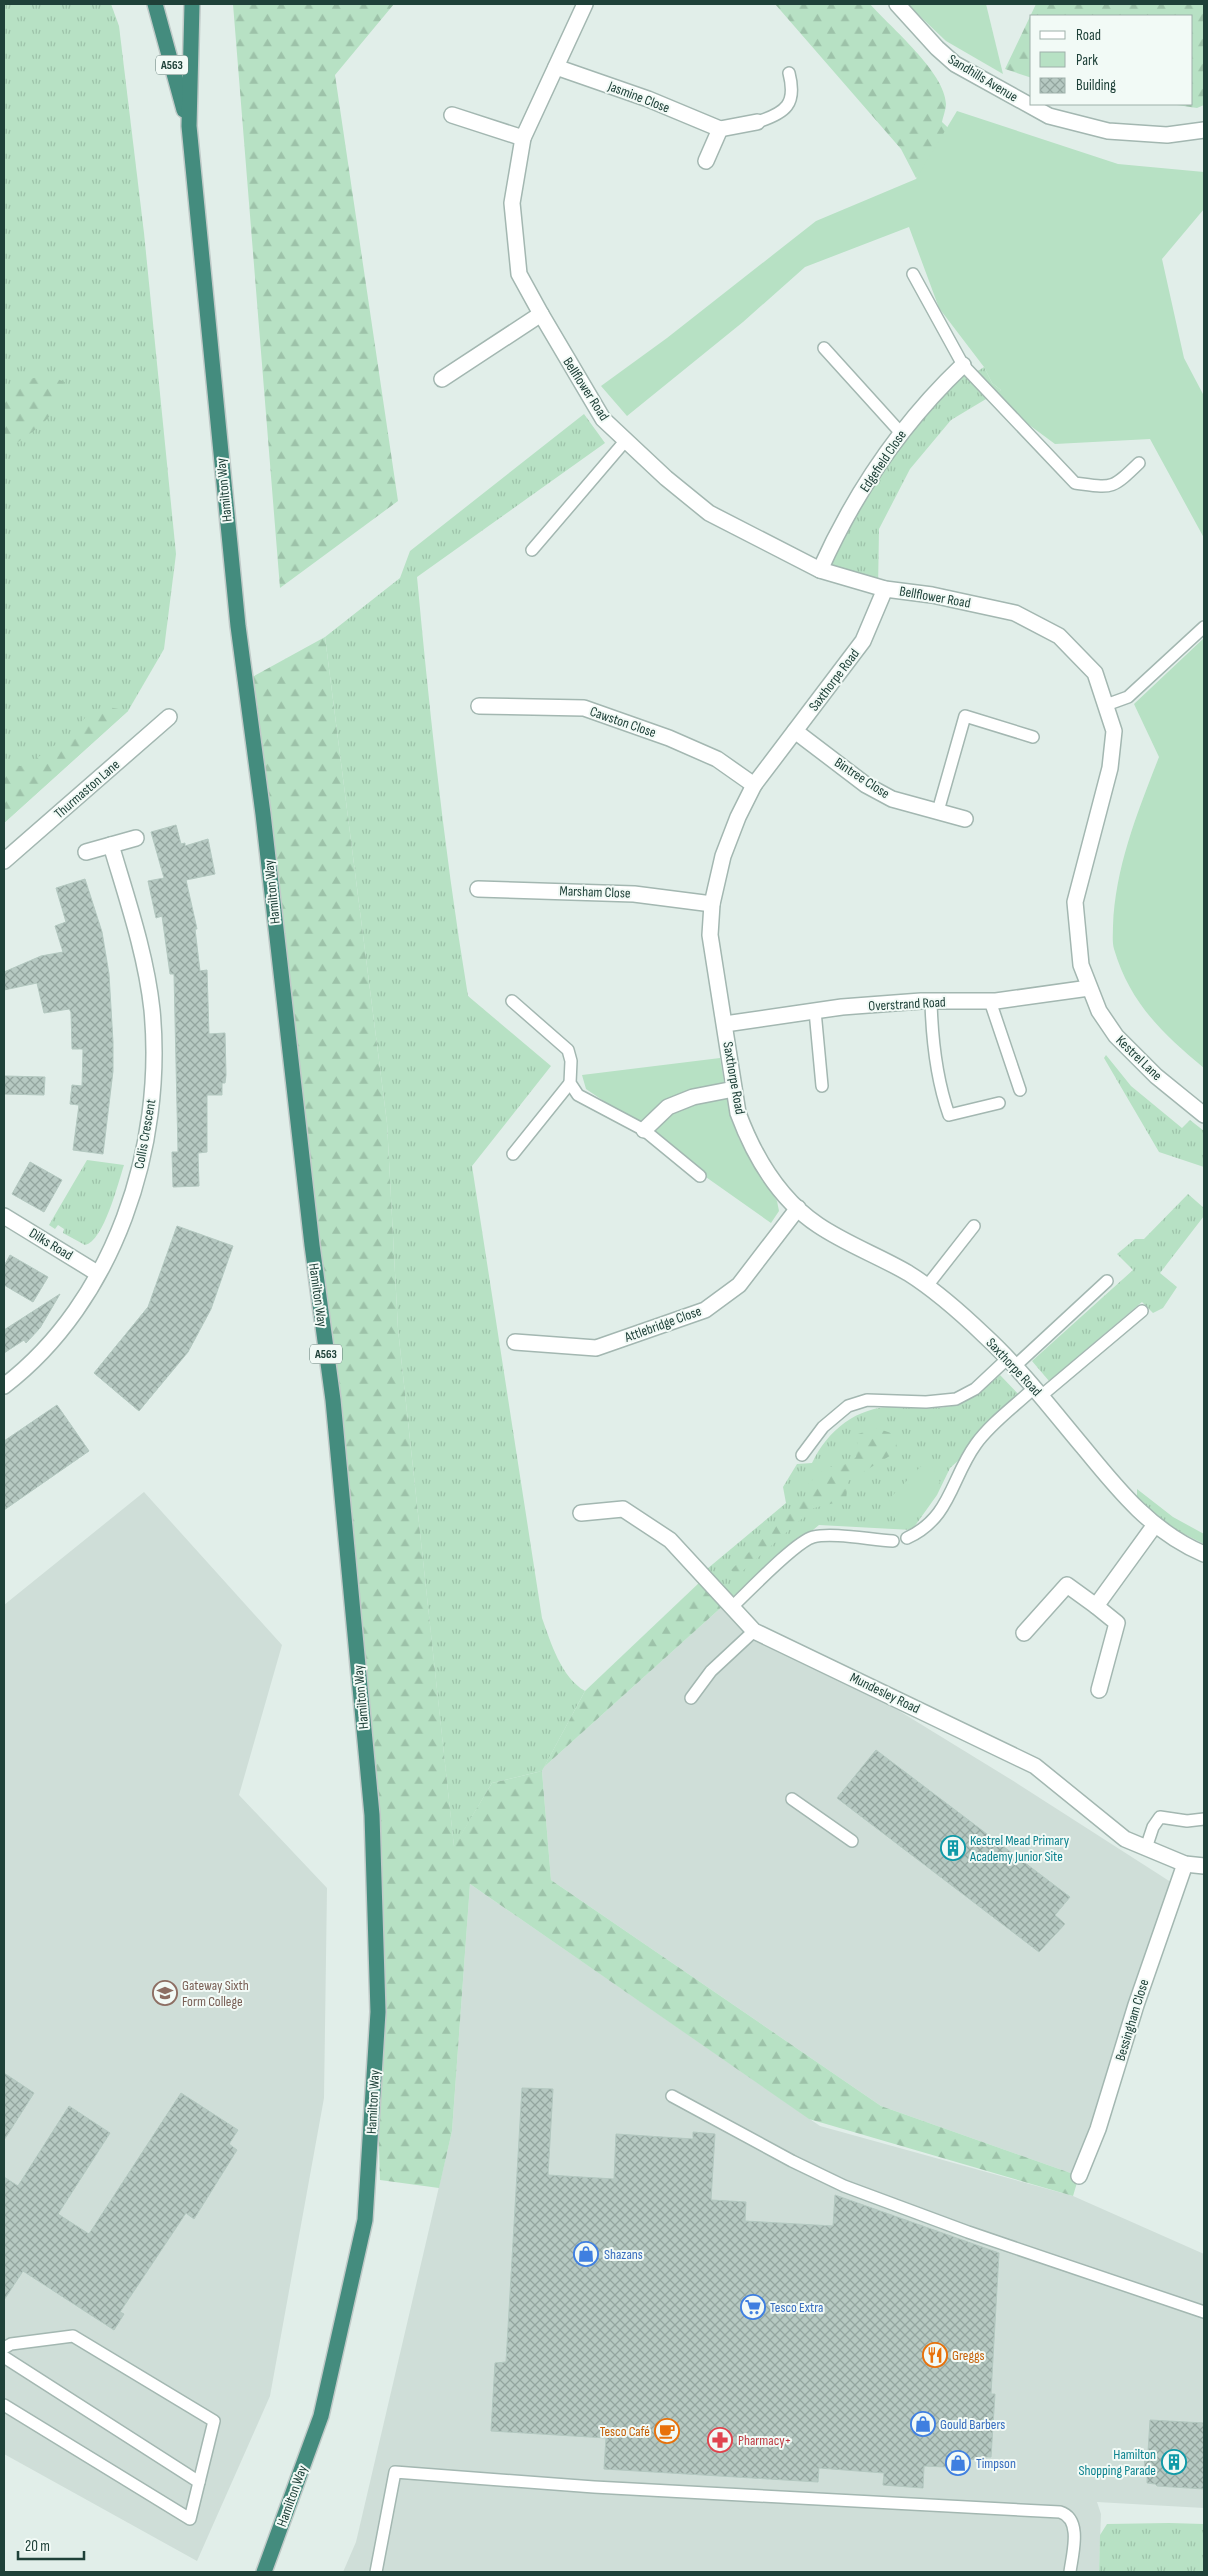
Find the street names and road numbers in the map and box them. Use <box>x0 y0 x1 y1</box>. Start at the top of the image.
street label: Sandhills Avenue <box>945 50 1021 106</box>
road number: A563 <box>156 56 188 74</box>
street label: Jasmine Close <box>605 77 672 117</box>
street label: Bellflower Road <box>559 354 613 424</box>
street label: Edgefield Close <box>856 427 910 495</box>
street label: Hamilton Way <box>212 457 236 523</box>
street label: Bellflower Road <box>898 582 972 612</box>
street label: Saxthorpe Road <box>805 645 863 715</box>
street label: Cawston Close <box>588 703 658 741</box>
street label: Bintree Close <box>831 754 893 802</box>
street label: Thurmaston Lane <box>51 756 123 822</box>
street label: Hamilton Way <box>260 859 284 925</box>
street label: Marsham Close <box>559 882 631 902</box>
street label: Overstrand Road <box>868 993 946 1015</box>
street label: Kestrel Lane <box>1112 1032 1166 1084</box>
street label: Saxthorpe Road <box>719 1040 749 1116</box>
street label: Collis Crescent <box>131 1098 159 1170</box>
street label: Dilks Road <box>26 1224 76 1264</box>
street label: Hamilton Way <box>305 1262 331 1329</box>
street label: Attlebridge Close <box>621 1302 704 1346</box>
street label: Saxthorpe Road <box>983 1334 1045 1400</box>
road number: A563 <box>310 1345 342 1364</box>
street label: Hamilton Way <box>350 1664 372 1730</box>
street label: Mundesley Road <box>847 1669 923 1717</box>
street label: Bessingham Close <box>1112 1977 1152 2063</box>
street label: Hamilton Way <box>363 2069 383 2135</box>
street label: Hamilton Way <box>273 2462 311 2529</box>

